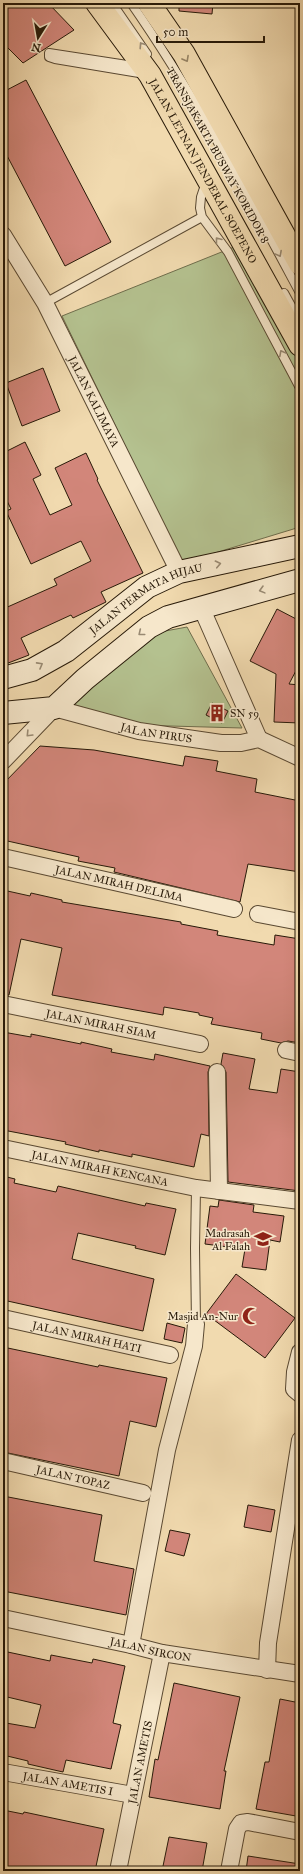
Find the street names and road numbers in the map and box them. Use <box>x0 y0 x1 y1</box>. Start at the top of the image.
street label: TRANSJAKARTA BUSWAY KORIDOR 8 <box>163 65 272 246</box>
street label: JALAN LETNAN JENDERAL SOEPENO <box>145 75 259 266</box>
street label: JALAN KALIMAYA <box>64 353 122 450</box>
street label: JALAN PERMATA HIJAU <box>86 561 204 638</box>
street label: JALAN PIRUS <box>118 720 193 746</box>
street label: JALAN MIRAH DELIMA <box>53 863 185 904</box>
street label: JALAN MIRAH SIAM <box>43 1007 157 1042</box>
street label: JALAN MIRAH KENCANA <box>29 1148 170 1189</box>
street label: JALAN MIRAH HATI <box>30 1318 143 1356</box>
street label: JALAN TOPAZ <box>34 1463 111 1492</box>
street label: JALAN SIRCON <box>107 1635 192 1664</box>
street label: JALAN AMETIS <box>126 1720 155 1806</box>
street label: JALAN AMETIS I <box>20 1769 114 1798</box>

